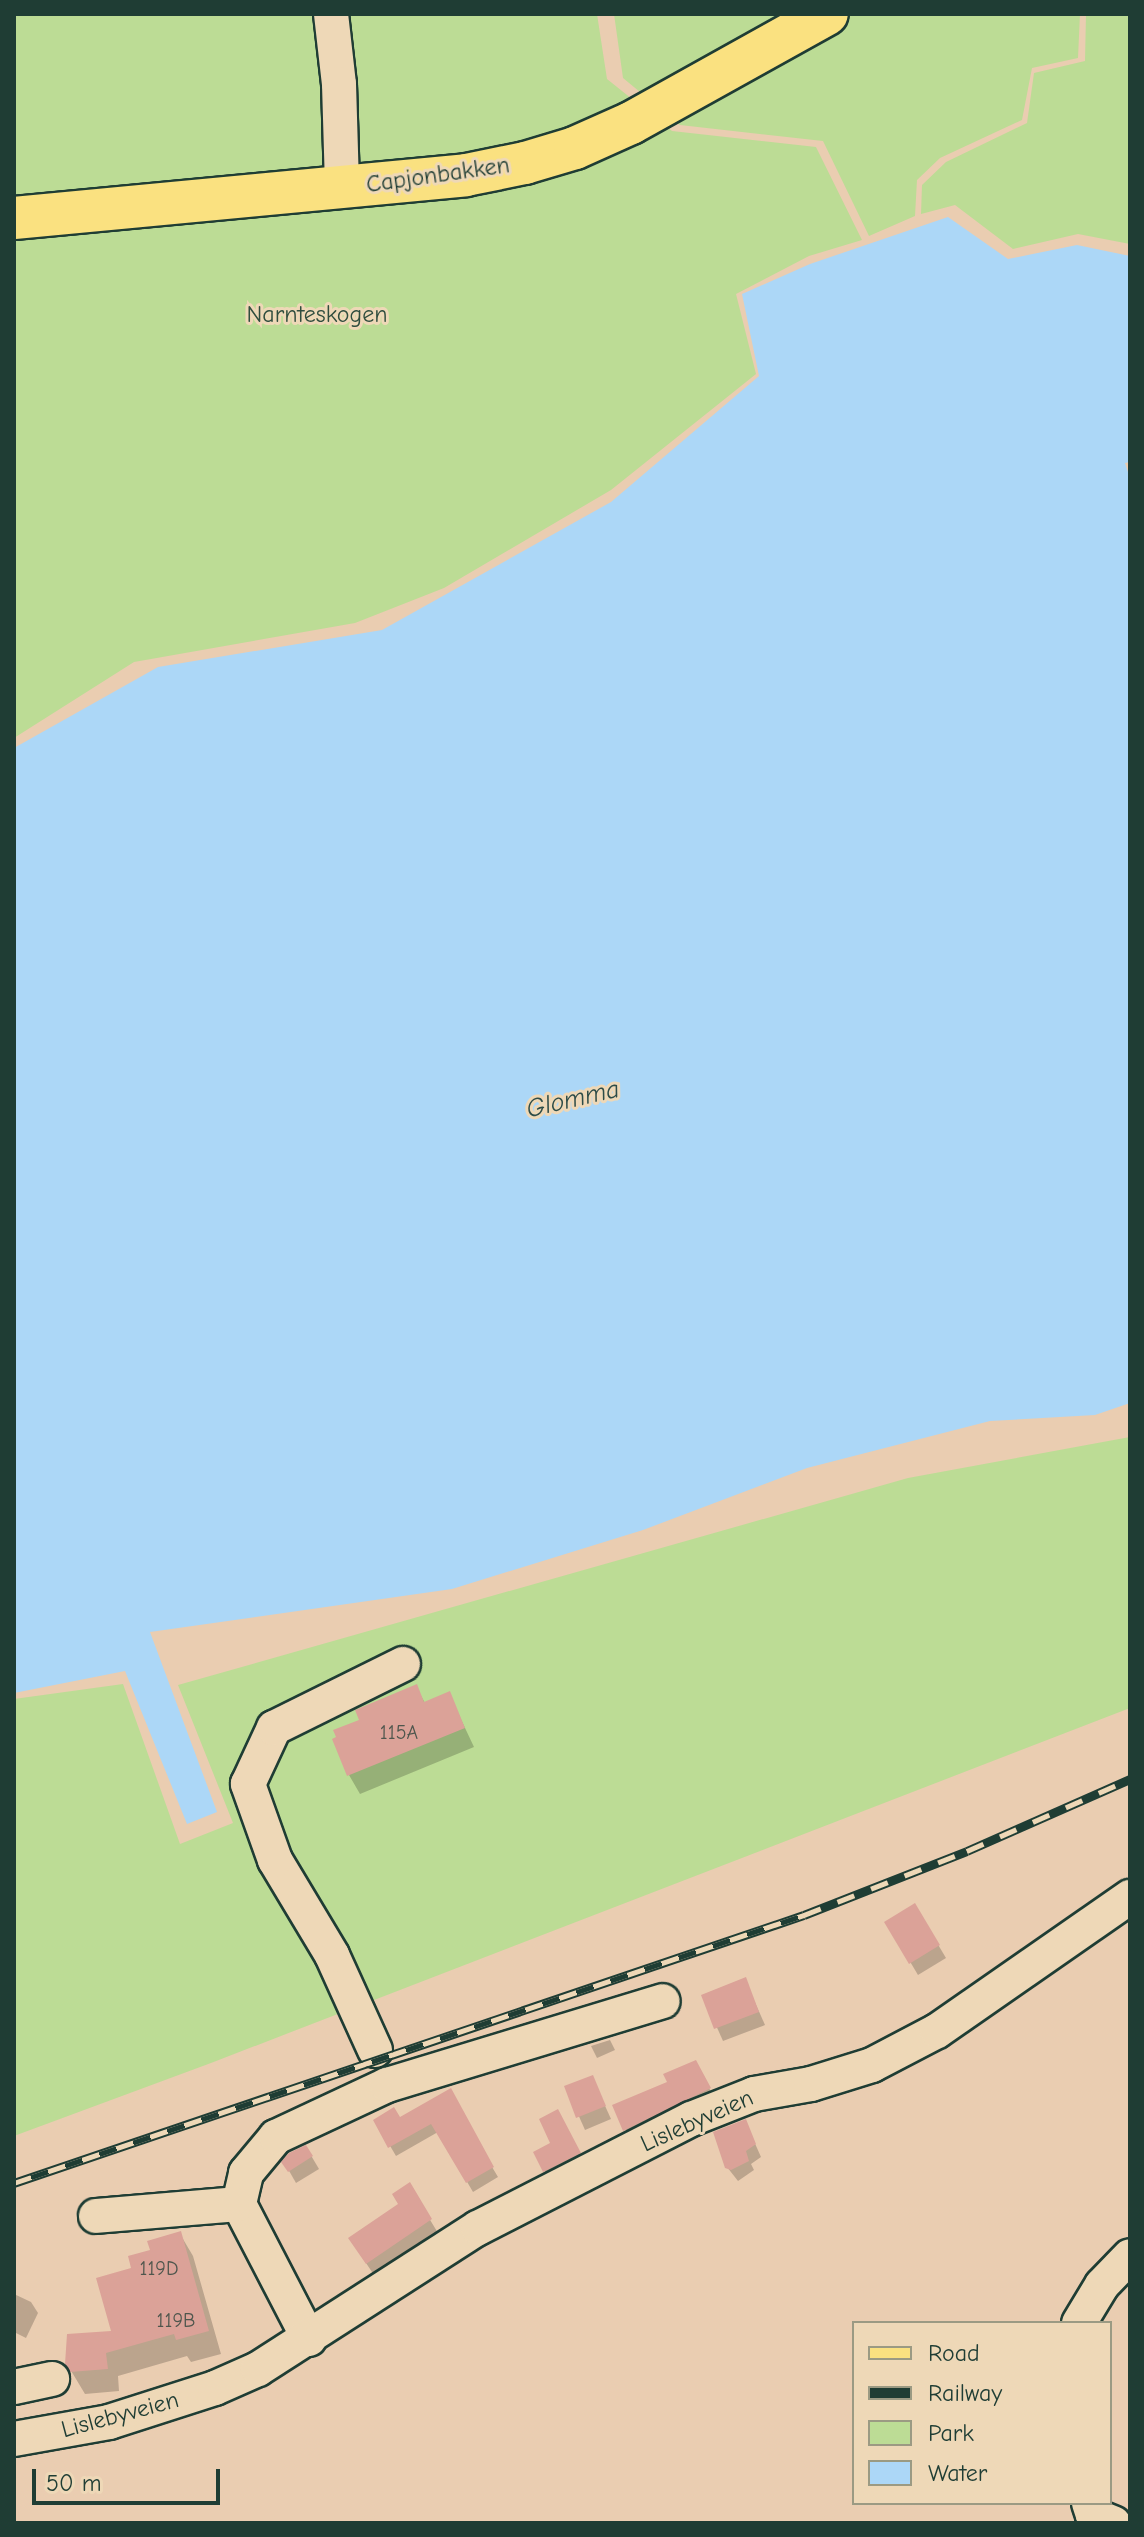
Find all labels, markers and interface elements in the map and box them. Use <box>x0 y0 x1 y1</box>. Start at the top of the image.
street label: Capjonbakken <box>364 151 512 199</box>
park label: Narnteskogen <box>247 301 387 329</box>
water label: Glomma <box>523 1074 623 1126</box>
house number: 115A <box>380 1720 418 1744</box>
street label: Lislebyveien <box>636 2083 758 2159</box>
house number: 119D <box>139 2256 179 2280</box>
house number: 119B <box>157 2308 195 2332</box>
legend <box>852 2321 1112 2505</box>
text: Road <box>928 2339 980 2367</box>
text: Railway <box>928 2379 1002 2407</box>
street label: Lislebyveien <box>58 2385 182 2445</box>
text: Park <box>928 2419 974 2447</box>
scale bar <box>36 2453 224 2503</box>
text: Water <box>928 2459 987 2487</box>
text: 50 m <box>46 2469 102 2497</box>

